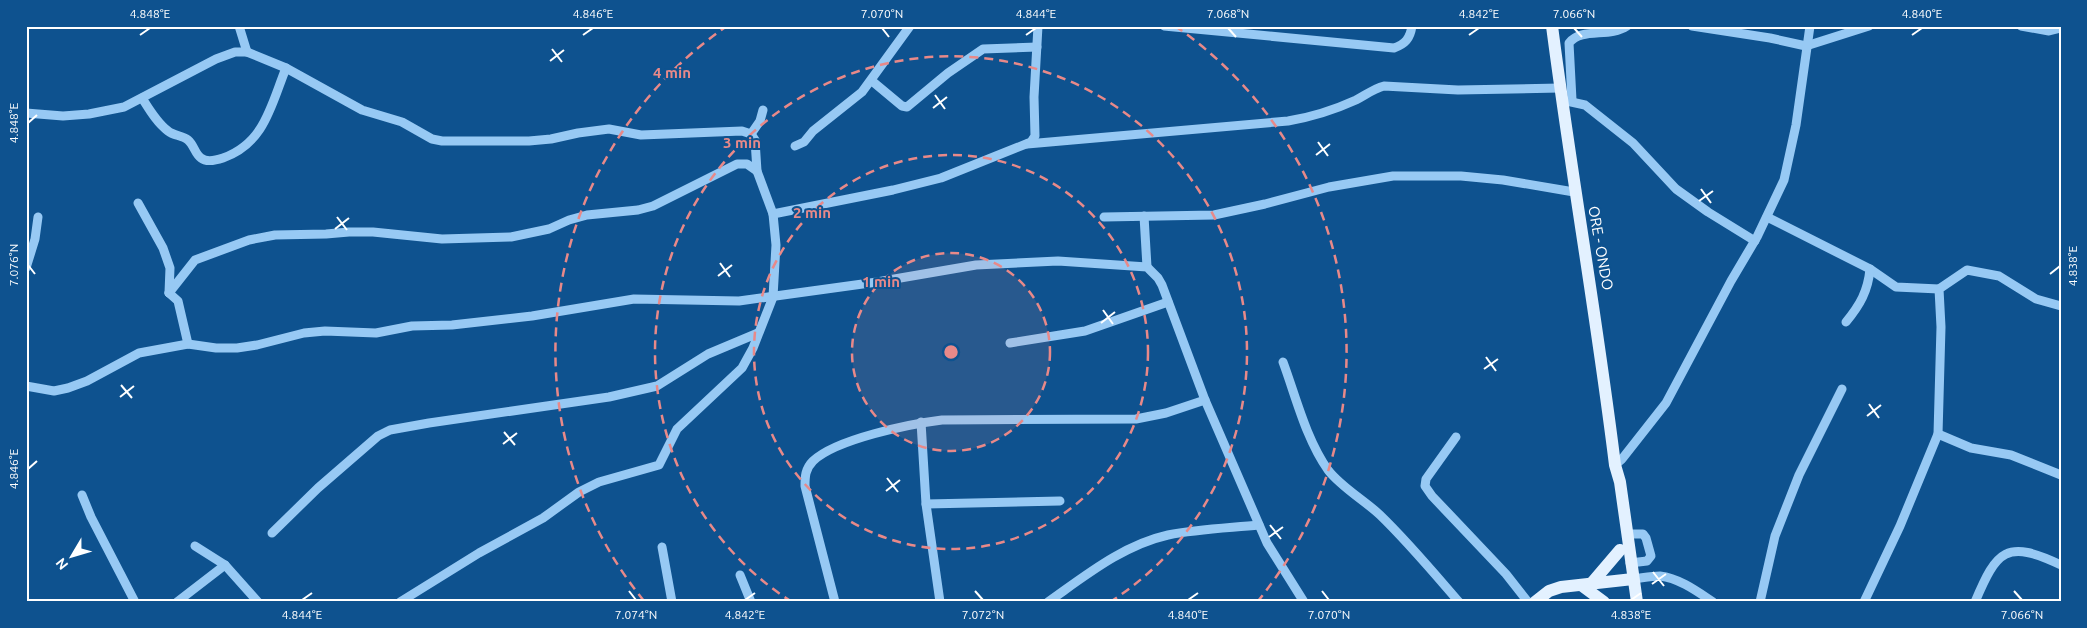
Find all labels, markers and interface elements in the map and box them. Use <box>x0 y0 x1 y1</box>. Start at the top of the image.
text: 4.848°E <box>130 7 171 20</box>
text: 4.846°E <box>573 7 614 20</box>
text: 7.070°N <box>861 7 903 20</box>
text: 4.844°E <box>1016 7 1057 20</box>
text: 7.068°N <box>1207 7 1249 20</box>
text: 4.842°E <box>1459 7 1500 20</box>
text: 7.066°N <box>1553 7 1595 20</box>
text: 4.840°E <box>1902 7 1943 20</box>
text: 4 min <box>653 64 691 81</box>
text: 4.848°E <box>7 102 20 143</box>
text: 3 min <box>723 134 761 151</box>
text: 2 min <box>793 204 831 221</box>
street label: ORE - ONDO <box>1585 205 1617 291</box>
text: 7.076°N <box>7 244 20 286</box>
text: 4.838°E <box>2066 245 2079 286</box>
text: 1 min <box>862 273 900 290</box>
centre of rings <box>942 343 960 361</box>
text: 4.846°E <box>7 448 20 489</box>
north arrow <box>48 530 98 580</box>
text: N <box>52 555 71 573</box>
text: 4.844°E <box>282 608 323 621</box>
text: 7.074°N <box>615 608 657 621</box>
text: 4.842°E <box>725 608 766 621</box>
text: 7.072°N <box>962 608 1004 621</box>
text: 4.840°E <box>1168 608 1209 621</box>
text: 7.070°N <box>1308 608 1350 621</box>
text: 4.838°E <box>1611 608 1652 621</box>
text: 7.066°N <box>2001 608 2043 621</box>

